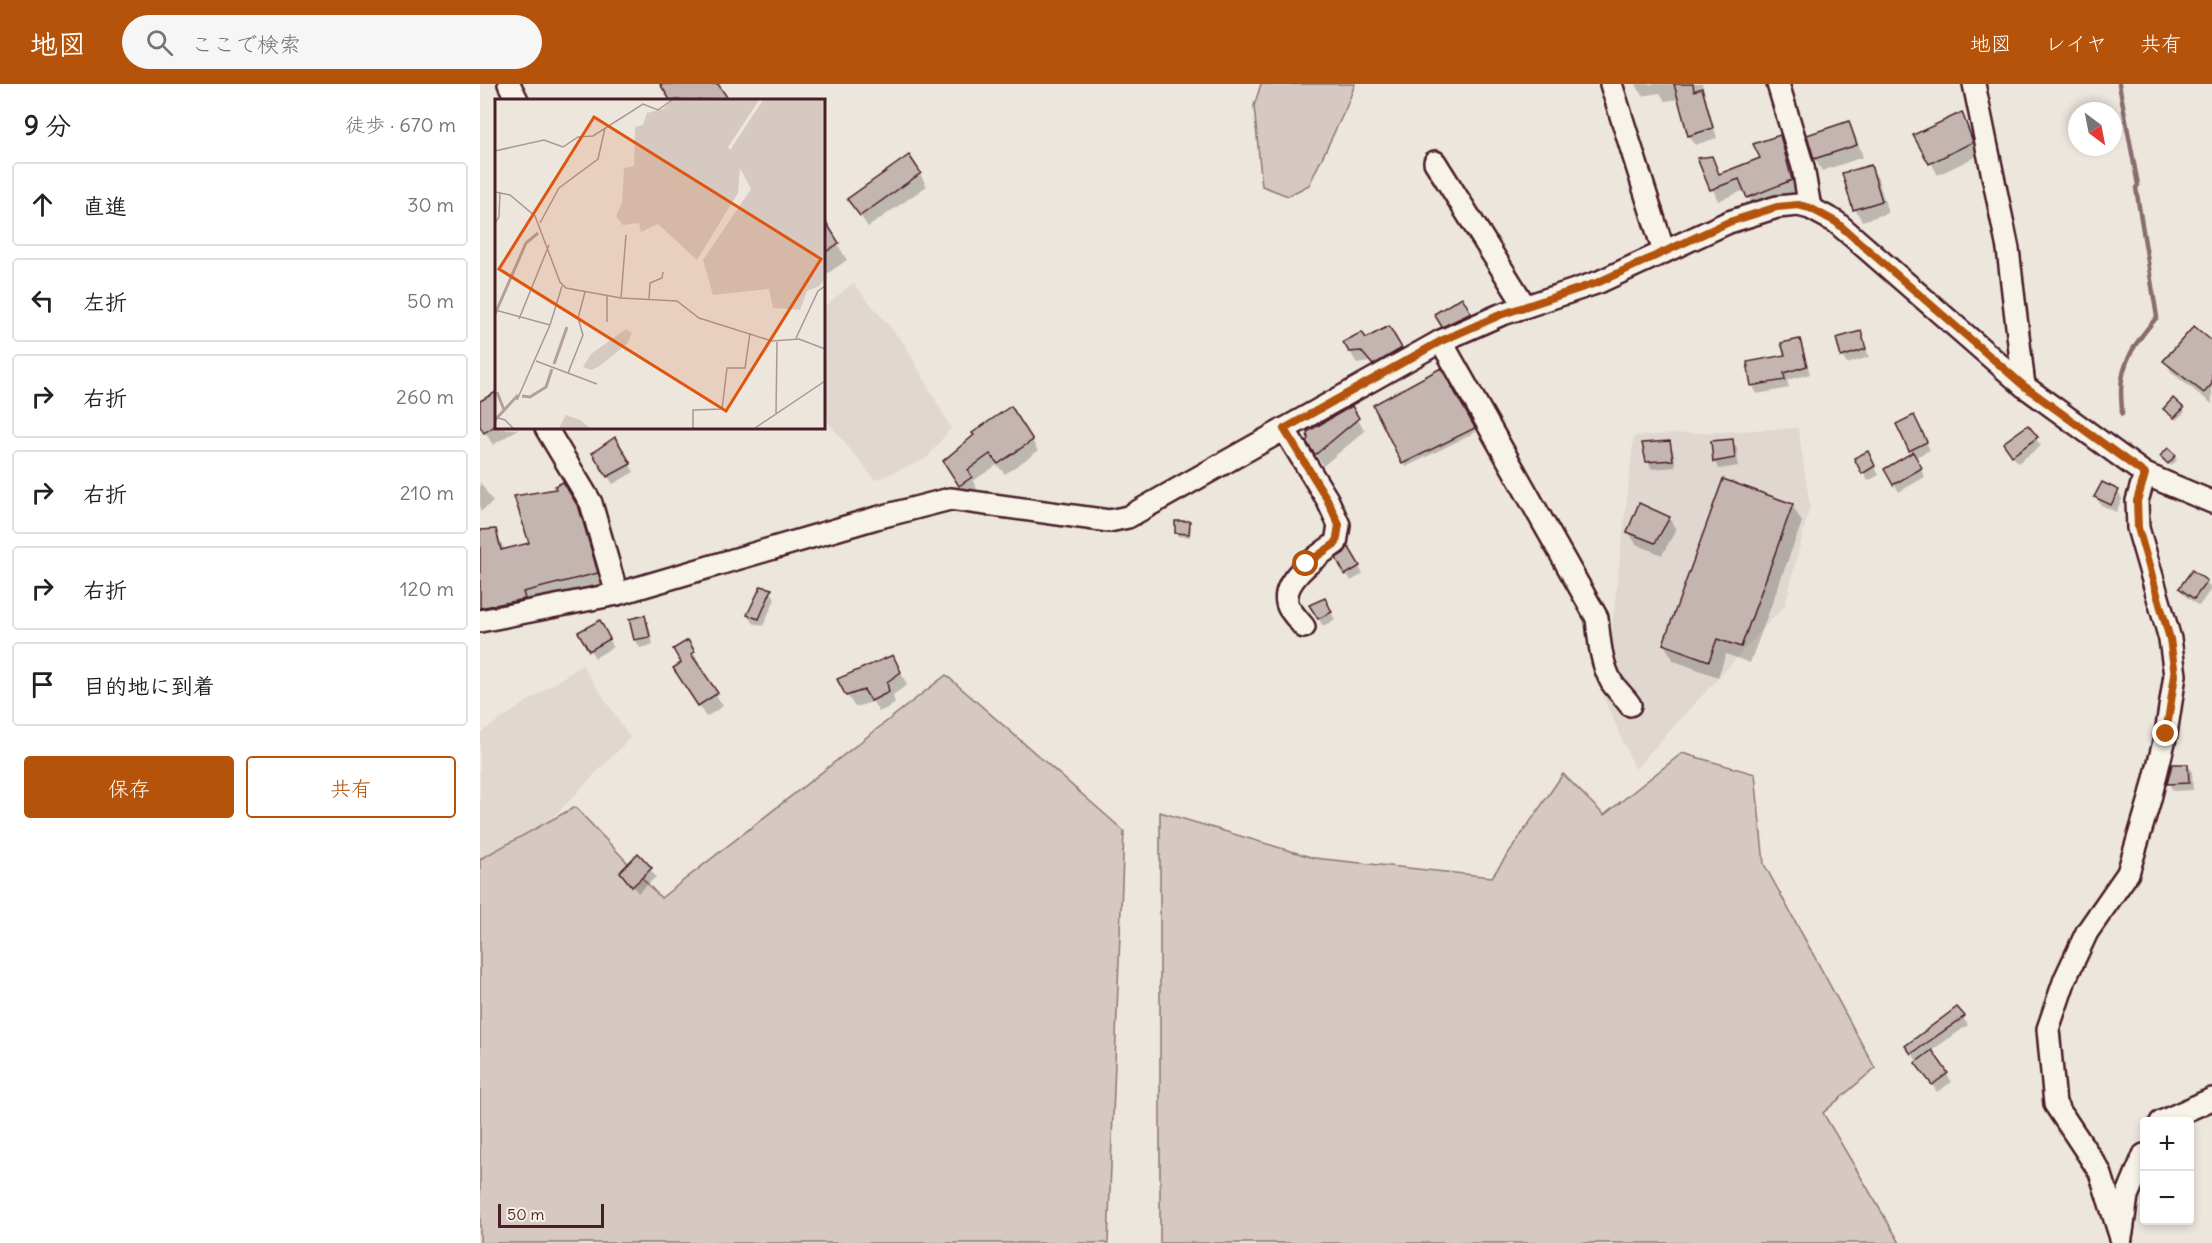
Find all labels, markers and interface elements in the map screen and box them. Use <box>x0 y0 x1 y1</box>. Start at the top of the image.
search box <box>122 15 542 69</box>
text: 地図 <box>30 26 86 62</box>
icon: search <box>143 26 176 59</box>
text: ここで検索 <box>191 30 301 58</box>
text: 地図 <box>1970 30 2012 57</box>
text: レイヤ <box>2045 30 2107 57</box>
text: 共有 <box>2140 30 2182 57</box>
inset map <box>495 99 825 429</box>
north arrow <box>2068 102 2122 156</box>
text: 9 分 <box>24 109 71 142</box>
text: 徒歩 · 670 m <box>345 112 456 137</box>
icon: ahead <box>26 188 59 221</box>
text: 直進 <box>83 192 127 220</box>
text: 30 m <box>407 192 454 217</box>
icon: left <box>26 284 59 317</box>
text: 左折 <box>83 288 127 316</box>
text: 50 m <box>407 288 454 313</box>
icon: right <box>26 380 59 413</box>
text: 右折 <box>83 384 127 412</box>
text: 260 m <box>396 384 454 409</box>
icon: right <box>26 476 59 509</box>
text: 右折 <box>83 480 127 508</box>
text: 210 m <box>400 480 454 505</box>
route start <box>1292 550 1318 576</box>
icon: right <box>26 572 59 605</box>
text: 右折 <box>83 576 127 604</box>
text: 120 m <box>400 576 454 601</box>
icon: arrive <box>26 668 59 701</box>
text: 目的地に到着 <box>83 672 215 700</box>
route end <box>2152 720 2178 746</box>
button: 保存 <box>24 756 234 818</box>
button: 共有 <box>246 756 456 818</box>
map controls <box>2140 1117 2194 1225</box>
button: + <box>2140 1117 2194 1171</box>
button: − <box>2140 1171 2194 1225</box>
scale bar <box>498 1201 604 1228</box>
text: 50 m <box>507 1204 545 1224</box>

